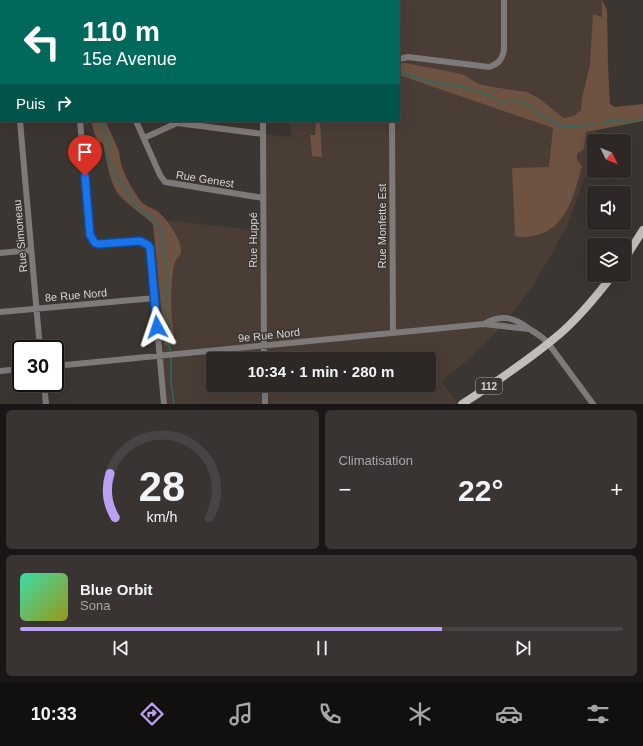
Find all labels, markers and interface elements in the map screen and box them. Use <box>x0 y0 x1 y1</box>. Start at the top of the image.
icon: left <box>16 16 68 68</box>
text: 110 m <box>82 16 160 47</box>
text: 15e Avenue <box>82 49 177 69</box>
icon: right <box>53 92 75 114</box>
text: Puis <box>16 95 45 112</box>
north arrow <box>587 134 631 178</box>
map controls <box>587 134 631 282</box>
pin <box>68 135 102 176</box>
icon: arrive <box>74 141 96 163</box>
street label: Rue Genest <box>175 168 235 190</box>
street label: Rue Monfette Est <box>376 184 388 269</box>
button: sound <box>587 186 631 230</box>
street label: Rue Simoneau <box>11 199 29 273</box>
street label: Rue Huppé <box>247 212 259 268</box>
button: layers <box>587 238 631 282</box>
street label: 8e Rue Nord <box>44 286 108 304</box>
position arrow <box>136 306 178 348</box>
street label: 9e Rue Nord <box>237 326 301 344</box>
speed limit sign: 30 <box>12 340 64 392</box>
text: 10:34 · 1 min · 280 m <box>248 363 394 380</box>
road number: 112 <box>476 378 502 394</box>
text: Climatisation <box>339 453 413 468</box>
text: 28 <box>139 462 185 509</box>
text: 22° <box>458 474 503 507</box>
text: − <box>339 477 351 502</box>
text: + <box>610 477 623 502</box>
text: km/h <box>147 508 178 524</box>
text: Blue Orbit <box>80 581 153 598</box>
text: Sona <box>80 598 110 613</box>
icon: previous <box>110 637 132 659</box>
icon: pause <box>311 637 333 659</box>
icon: next <box>512 637 534 659</box>
icon: directions <box>138 700 166 728</box>
icon: music <box>227 700 255 728</box>
icon: phone <box>316 700 344 728</box>
icon: climate <box>406 700 434 728</box>
icon: car <box>495 700 523 728</box>
icon: filters <box>584 700 612 728</box>
text: 10:33 <box>31 704 77 724</box>

